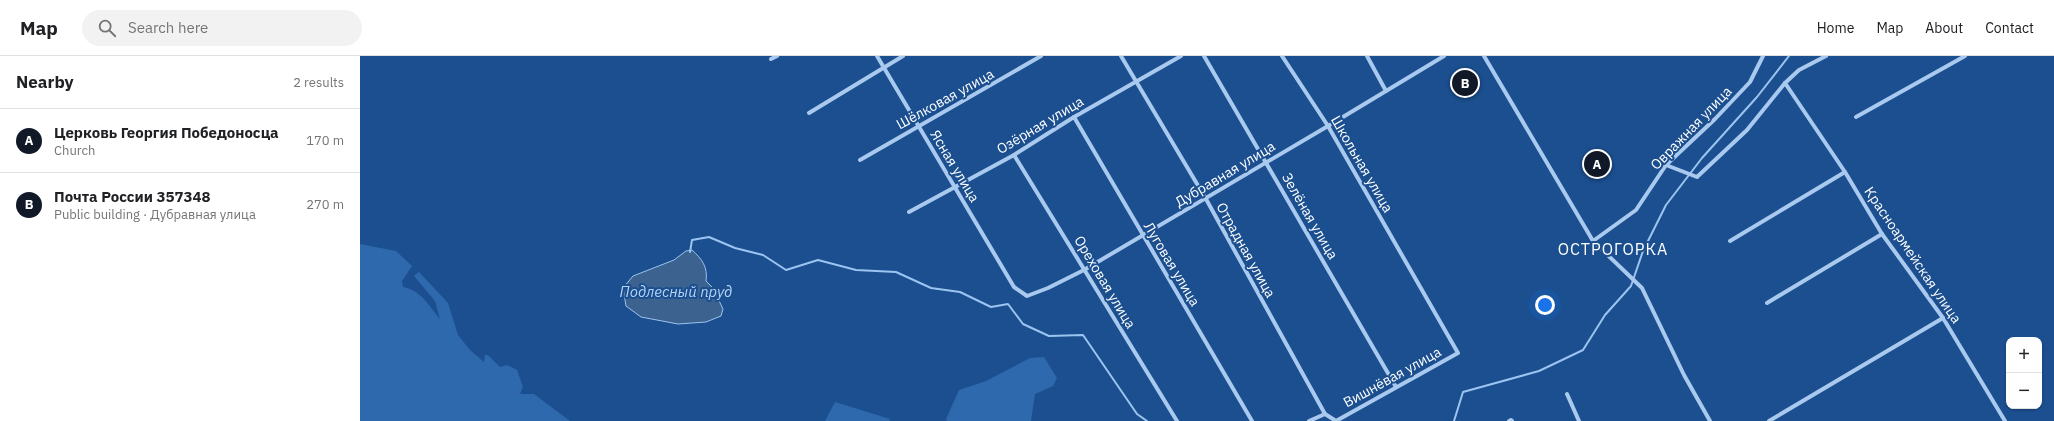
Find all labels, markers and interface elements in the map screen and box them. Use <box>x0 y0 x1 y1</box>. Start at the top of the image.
search box <box>82 10 362 46</box>
text: Map <box>20 16 58 40</box>
icon: search <box>96 17 118 39</box>
text: Search here <box>128 18 208 37</box>
text: Home <box>1817 19 1854 37</box>
text: Map <box>1876 19 1903 37</box>
text: About <box>1925 19 1963 37</box>
text: Contact <box>1985 19 2034 37</box>
street label: Шёлковая улица <box>893 64 998 133</box>
pin: B <box>1452 68 1478 98</box>
text: Nearby <box>16 71 74 93</box>
text: 2 results <box>293 74 344 91</box>
street label: Овражная улица <box>1647 82 1736 174</box>
street label: Озёрная улица <box>993 92 1087 158</box>
street label: Школьная улица <box>1327 112 1397 216</box>
text: Церковь Георгия Победоносца <box>54 123 279 142</box>
street label: Ясная улица <box>926 127 984 206</box>
text: A <box>25 132 33 149</box>
text: 170 m <box>306 132 344 149</box>
street label: Дубравная улица <box>1172 137 1279 211</box>
text: Church <box>54 142 95 159</box>
pin: A <box>1584 149 1610 179</box>
street label: Зелёная улица <box>1278 170 1342 263</box>
street label: Красноармейская улица <box>1861 183 1966 327</box>
text: Почта России 357348 <box>54 187 210 206</box>
text: B <box>25 196 33 213</box>
text: 270 m <box>306 196 344 213</box>
street label: Отрадная улица <box>1212 199 1280 301</box>
text: Public building · Дубравная улица <box>54 206 256 223</box>
street label: Луговая улица <box>1140 219 1204 310</box>
street label: Ореховая улица <box>1070 232 1140 332</box>
district label: ОСТРОГОРКА <box>1558 239 1668 259</box>
water label: Подлесный пруд <box>620 282 732 301</box>
your location <box>1535 295 1555 315</box>
map controls <box>2006 337 2042 409</box>
button: + <box>2006 337 2042 373</box>
street label: Вишнёвая улица <box>1340 342 1445 411</box>
button: − <box>2006 373 2042 409</box>

